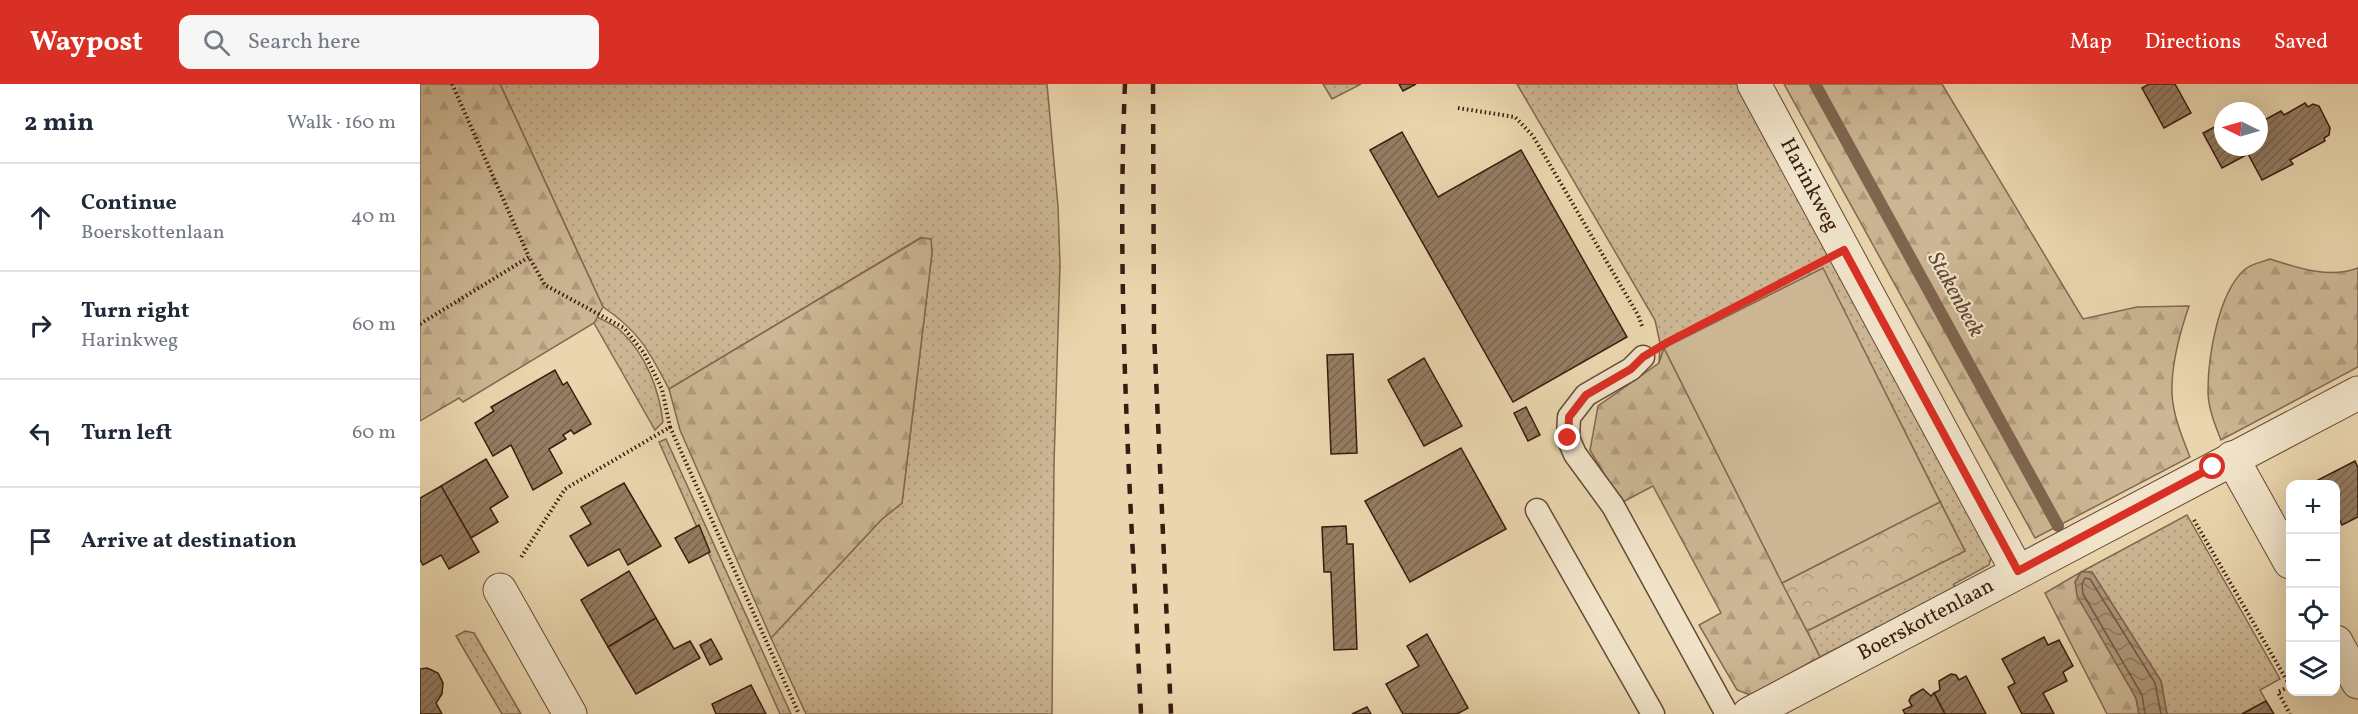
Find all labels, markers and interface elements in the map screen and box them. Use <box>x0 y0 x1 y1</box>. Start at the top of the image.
search box <box>179 15 599 69</box>
text: Waypost <box>30 23 143 62</box>
icon: search <box>200 26 233 59</box>
text: Search here <box>248 27 360 58</box>
text: Map <box>2070 28 2112 57</box>
text: Directions <box>2145 28 2241 57</box>
text: Saved <box>2274 28 2328 57</box>
north arrow <box>2214 102 2268 156</box>
text: 2 min <box>24 105 94 141</box>
text: Walk · 160 m <box>287 109 396 137</box>
street label: Harinkweg <box>1772 133 1846 237</box>
text: Continue <box>81 188 177 219</box>
icon: ahead <box>24 201 57 234</box>
text: 40 m <box>351 203 396 231</box>
text: Boerskottenlaan <box>81 219 225 247</box>
water label: Stakenbeek <box>1919 247 1991 343</box>
text: Turn right <box>81 296 189 327</box>
icon: right <box>24 309 57 342</box>
text: 60 m <box>352 311 396 339</box>
text: Harinkweg <box>81 327 178 355</box>
icon: left <box>24 417 57 450</box>
text: Turn left <box>81 418 172 449</box>
text: 60 m <box>352 419 396 447</box>
route end <box>1554 424 1580 450</box>
route start <box>2199 453 2225 479</box>
map controls <box>2286 480 2340 696</box>
button: + <box>2286 480 2340 534</box>
icon: arrive <box>24 525 57 558</box>
text: Arrive at destination <box>81 526 297 557</box>
button: − <box>2286 534 2340 588</box>
street label: Boerskottenlaan <box>1853 572 1999 668</box>
button: locate <box>2286 588 2340 642</box>
button: layers <box>2286 642 2340 696</box>

